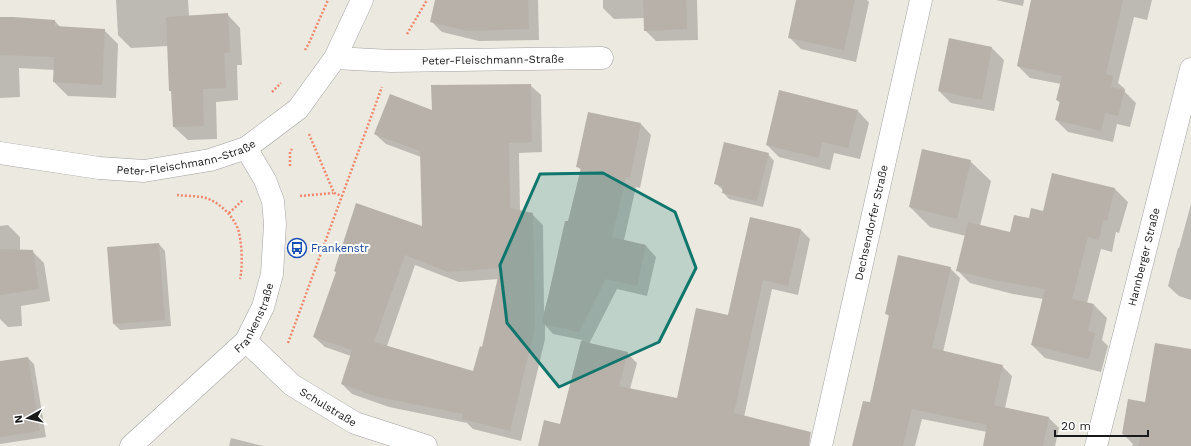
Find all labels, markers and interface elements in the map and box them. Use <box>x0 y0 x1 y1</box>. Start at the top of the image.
street label: Peter-Fleischmann-Straße <box>422 52 564 67</box>
street label: Peter-Fleischmann-Straße <box>116 137 258 178</box>
street label: Dechsendorfer Straße <box>852 163 890 282</box>
street label: Hannberger Straße <box>1125 206 1162 307</box>
bus stop icon: Frankenstr <box>286 237 308 259</box>
place label: Frankenstr <box>311 242 369 255</box>
street label: Frankenstraße <box>231 281 276 355</box>
street label: Schulstraße <box>297 385 359 429</box>
north arrow <box>8 398 48 438</box>
scale bar <box>1055 412 1148 438</box>
text: N <box>12 414 26 424</box>
text: 20 m <box>1061 419 1091 433</box>

